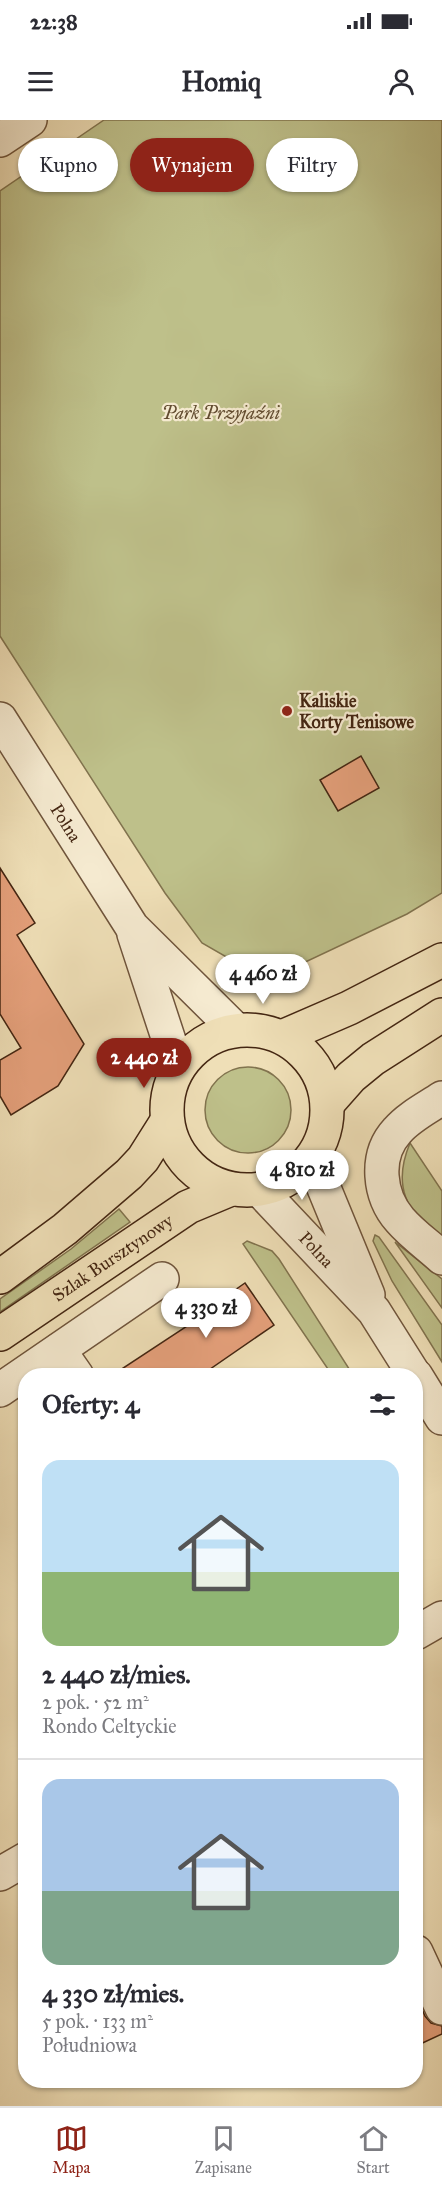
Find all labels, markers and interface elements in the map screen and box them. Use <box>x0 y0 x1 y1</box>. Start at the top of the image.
text: 22:38 <box>30 8 78 35</box>
icon: menu <box>24 65 57 98</box>
text: Homiq <box>181 65 261 98</box>
icon: person <box>385 65 418 98</box>
chip: Kupno <box>18 138 118 192</box>
chip: Wynajem <box>130 138 254 192</box>
chip: Filtry <box>266 138 358 192</box>
park label: Park Przyjaźni <box>162 402 280 424</box>
place label: Kaliskie Korty Tenisowe <box>299 690 414 734</box>
marker: Kaliskie Korty Tenisowe <box>280 704 294 718</box>
street label: Polna <box>46 800 86 846</box>
pin: 4 460 zł <box>201 954 325 1005</box>
text: 4 460 zł <box>229 961 297 985</box>
pin: 2 440 zł <box>82 1038 206 1089</box>
text: 2 440 zł <box>110 1045 178 1069</box>
pin: 4 810 zł <box>240 1150 364 1201</box>
text: 4 810 zł <box>270 1157 334 1181</box>
street label: Szlak Bursztynowy <box>48 1209 178 1306</box>
street label: Polna <box>294 1227 339 1273</box>
pin: 4 330 zł <box>144 1288 268 1339</box>
text: 4 330 zł <box>175 1295 237 1319</box>
text: Oferty: 4 <box>42 1388 139 1420</box>
icon: filters <box>366 1388 399 1421</box>
icon: home <box>167 1499 275 1607</box>
text: 2 440 zł/mies. <box>42 1658 191 1690</box>
text: 2 pok. · 52 m² <box>42 1690 149 1714</box>
text: Rondo Celtyckie <box>42 1714 177 1738</box>
icon: home <box>167 1818 275 1926</box>
text: 4 330 zł/mies. <box>42 1977 184 2009</box>
text: 5 pok. · 133 m² <box>42 2009 153 2033</box>
text: Południowa <box>42 2033 137 2057</box>
tab: Mapa <box>52 2122 90 2177</box>
tab: Zapisane <box>195 2122 252 2177</box>
tab: Start <box>356 2122 390 2177</box>

